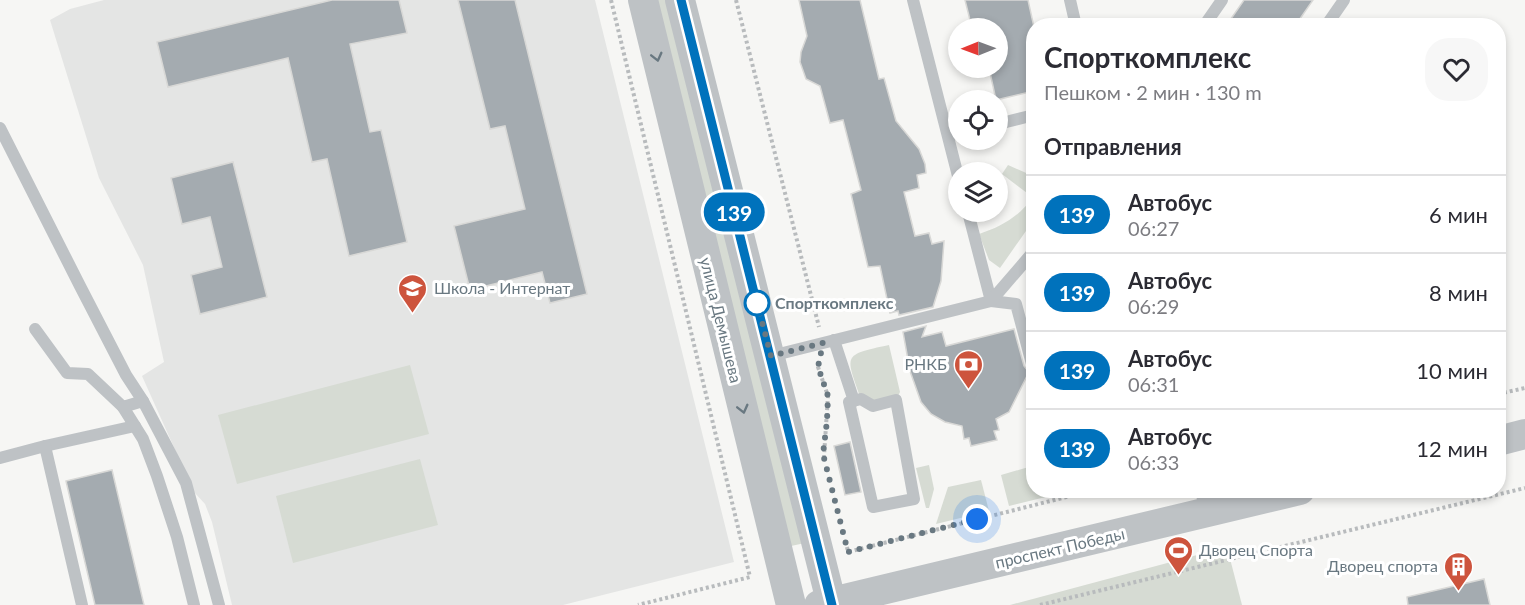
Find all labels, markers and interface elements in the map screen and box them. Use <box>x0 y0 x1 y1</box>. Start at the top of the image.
north arrow <box>948 18 1008 78</box>
map controls <box>948 18 1008 222</box>
button: heart <box>1425 38 1488 101</box>
text: Спорткомплекс <box>1044 40 1251 74</box>
one-way arrow <box>649 52 662 62</box>
text: Пешком · 2 мин · 130 m <box>1044 80 1262 104</box>
button: locate <box>948 90 1008 150</box>
text: Отправления <box>1044 133 1182 160</box>
button: layers <box>948 162 1008 222</box>
text: Автобус <box>1128 189 1212 216</box>
line badge: 139 <box>700 192 768 232</box>
text: 139 <box>716 200 752 225</box>
text: 6 мин <box>1429 201 1488 228</box>
text: 139 <box>1059 202 1095 227</box>
text: 06:27 <box>1128 216 1179 240</box>
street label: улица Демышева <box>697 255 746 385</box>
text: Автобус <box>1128 267 1212 294</box>
school or university icon: Школа - Интернат <box>397 272 429 314</box>
place label: Школа - Интернат <box>434 278 570 297</box>
text: 8 мин <box>1429 279 1488 306</box>
text: 139 <box>1059 280 1095 305</box>
marker: Спорткомплекс <box>744 290 770 316</box>
place label: Спорткомплекс <box>775 293 894 312</box>
text: 06:29 <box>1128 294 1179 318</box>
text: Автобус <box>1128 345 1212 372</box>
bank icon: РНКБ <box>952 348 984 390</box>
place label: РНКБ <box>905 354 947 373</box>
text: 10 мин <box>1416 357 1488 384</box>
text: 139 <box>1059 358 1095 383</box>
text: 06:31 <box>1128 372 1179 396</box>
one-way arrow <box>736 404 749 414</box>
text: Автобус <box>1128 423 1212 450</box>
text: 12 мин <box>1416 435 1488 462</box>
text: 139 <box>1059 436 1095 461</box>
text: 06:33 <box>1128 450 1179 474</box>
your location <box>962 504 992 534</box>
street label: проспект Победы <box>993 523 1127 572</box>
sports icon: Дворец Спорта <box>1162 534 1194 576</box>
place label: Дворец Спорта <box>1199 540 1313 559</box>
building icon: Дворец спорта <box>1443 550 1475 592</box>
place label: Дворец спорта <box>1327 556 1438 575</box>

